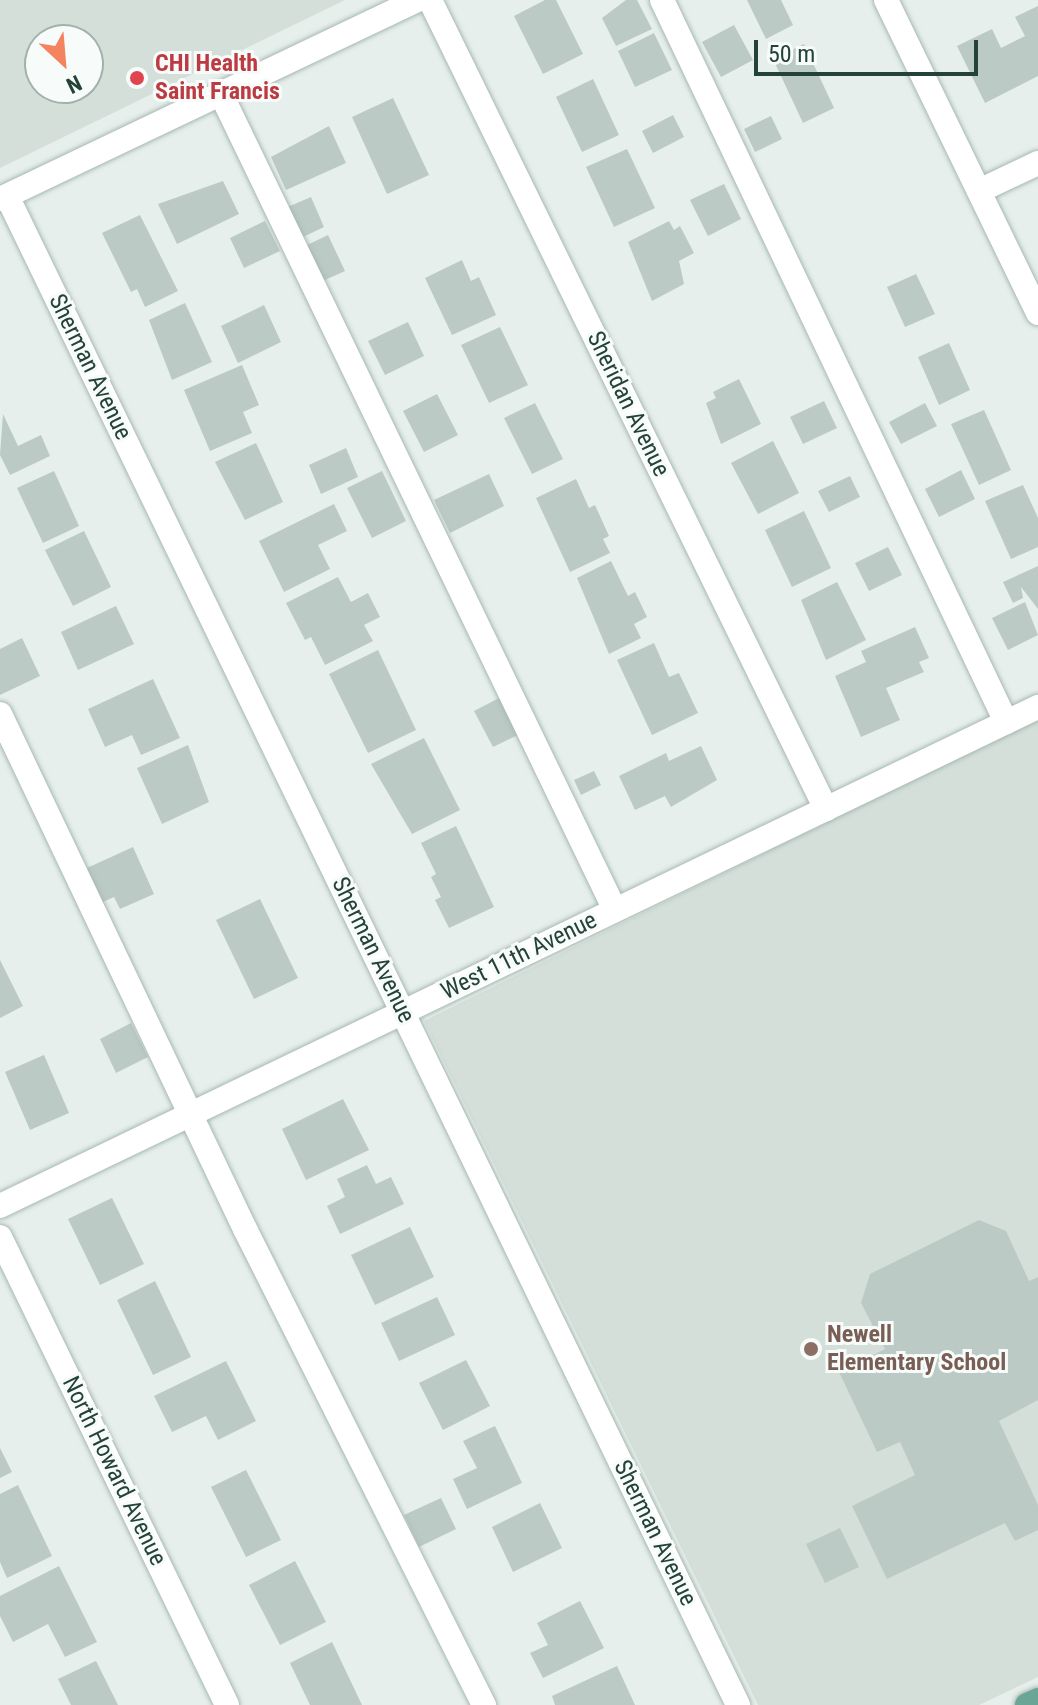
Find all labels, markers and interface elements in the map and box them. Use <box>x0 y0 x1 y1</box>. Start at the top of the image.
north arrow <box>24 24 104 104</box>
scale bar <box>758 24 982 74</box>
text: 50 m <box>768 40 815 68</box>
place label: CHI Health Saint Francis <box>155 50 280 106</box>
marker: CHI Health Saint Francis <box>126 67 148 89</box>
text: N <box>62 70 85 98</box>
street label: Sherman Avenue <box>42 290 138 444</box>
street label: Sheridan Avenue <box>580 327 676 481</box>
street label: Sherman Avenue <box>325 873 421 1027</box>
street label: West 11th Avenue <box>436 906 602 1006</box>
place label: Newell Elementary School <box>827 1321 1006 1377</box>
marker: Newell Elementary School <box>802 1340 820 1358</box>
street label: North Howard Avenue <box>56 1372 172 1570</box>
street label: Sherman Avenue <box>607 1456 703 1610</box>

